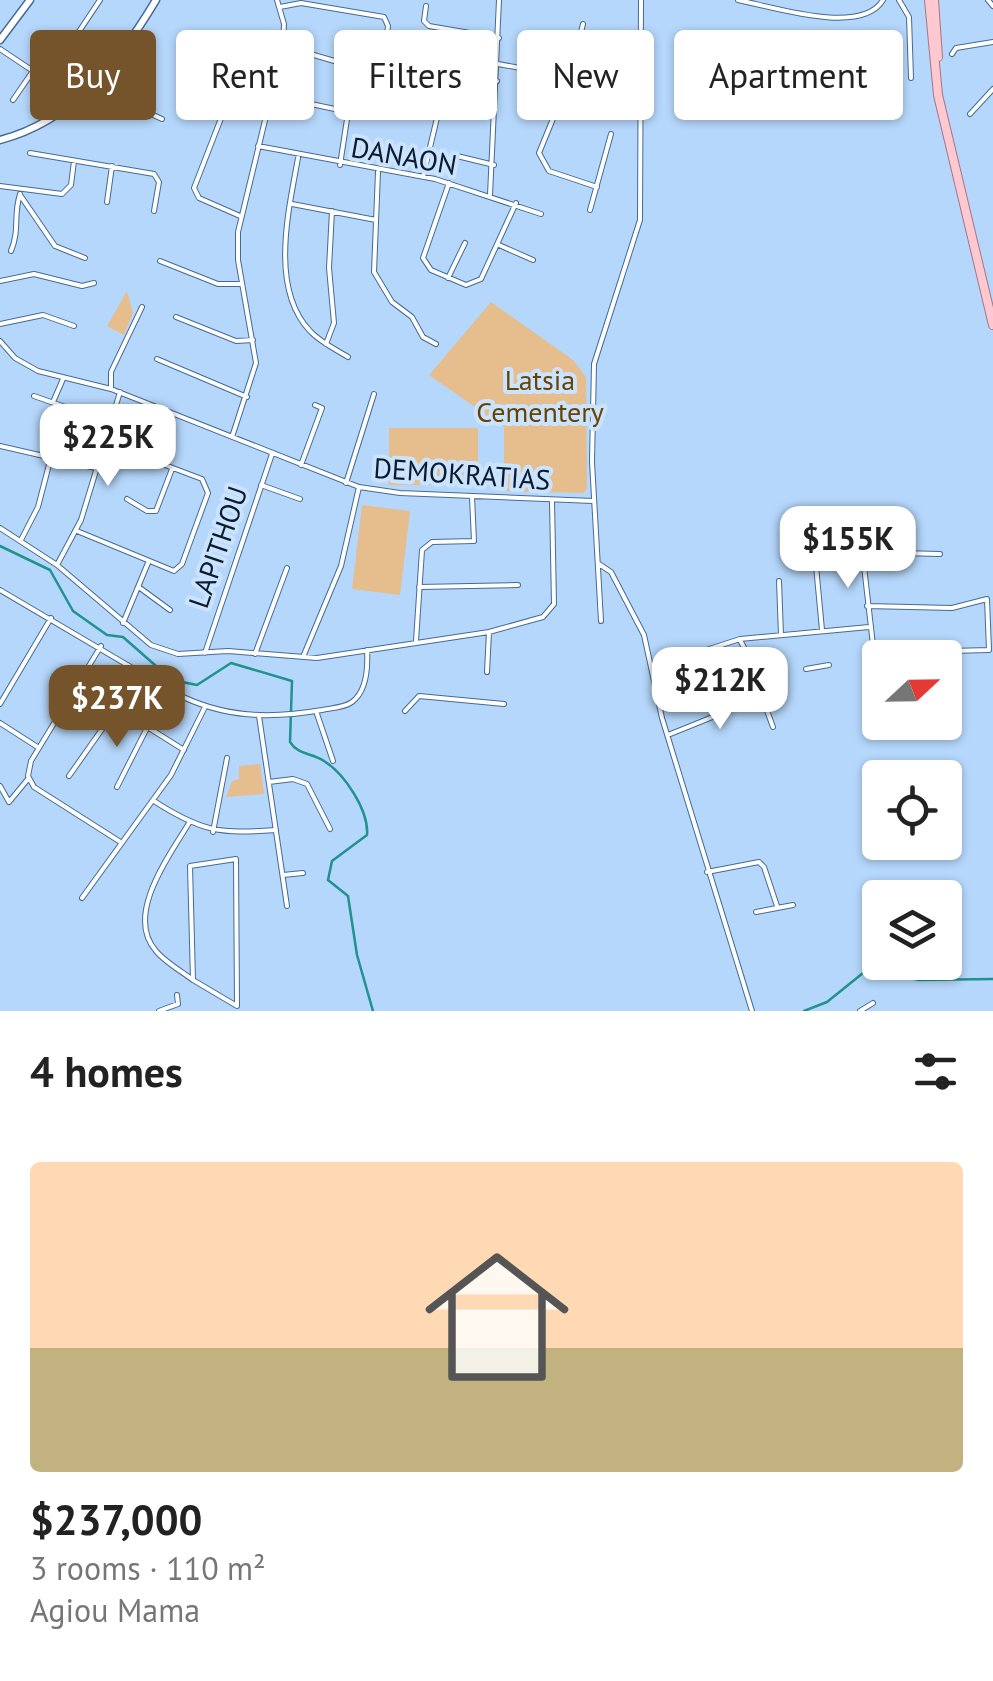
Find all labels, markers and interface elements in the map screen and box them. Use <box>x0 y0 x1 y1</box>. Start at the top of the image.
chip: Buy <box>30 30 156 120</box>
chip: Rent <box>176 30 314 120</box>
chip: Filters <box>334 30 497 120</box>
chip: New <box>517 30 654 120</box>
chip: Apartment <box>674 30 903 120</box>
street label: DANAON <box>348 128 460 183</box>
park label: Latsia Cementery <box>476 361 604 430</box>
pin: $225K <box>38 404 178 489</box>
text: $225K <box>62 415 154 457</box>
street label: DEMOKRATIAS <box>372 449 552 498</box>
street label: LAPITHOU <box>179 481 256 613</box>
pin: $155K <box>778 506 918 591</box>
text: $155K <box>802 517 894 559</box>
north arrow <box>862 640 962 740</box>
map controls <box>862 640 962 980</box>
pin: $212K <box>650 647 790 732</box>
text: $212K <box>674 658 766 700</box>
pin: $237K <box>47 665 187 750</box>
text: $237K <box>71 676 163 718</box>
button: locate <box>862 760 962 860</box>
button: layers <box>862 880 962 980</box>
text: 4 homes <box>30 1044 183 1099</box>
icon: filters <box>908 1044 963 1099</box>
icon: home <box>407 1227 587 1407</box>
text: $237,000 <box>30 1492 202 1547</box>
text: 3 rooms · 110 m² <box>30 1547 266 1589</box>
text: Agiou Mama <box>30 1589 200 1631</box>

